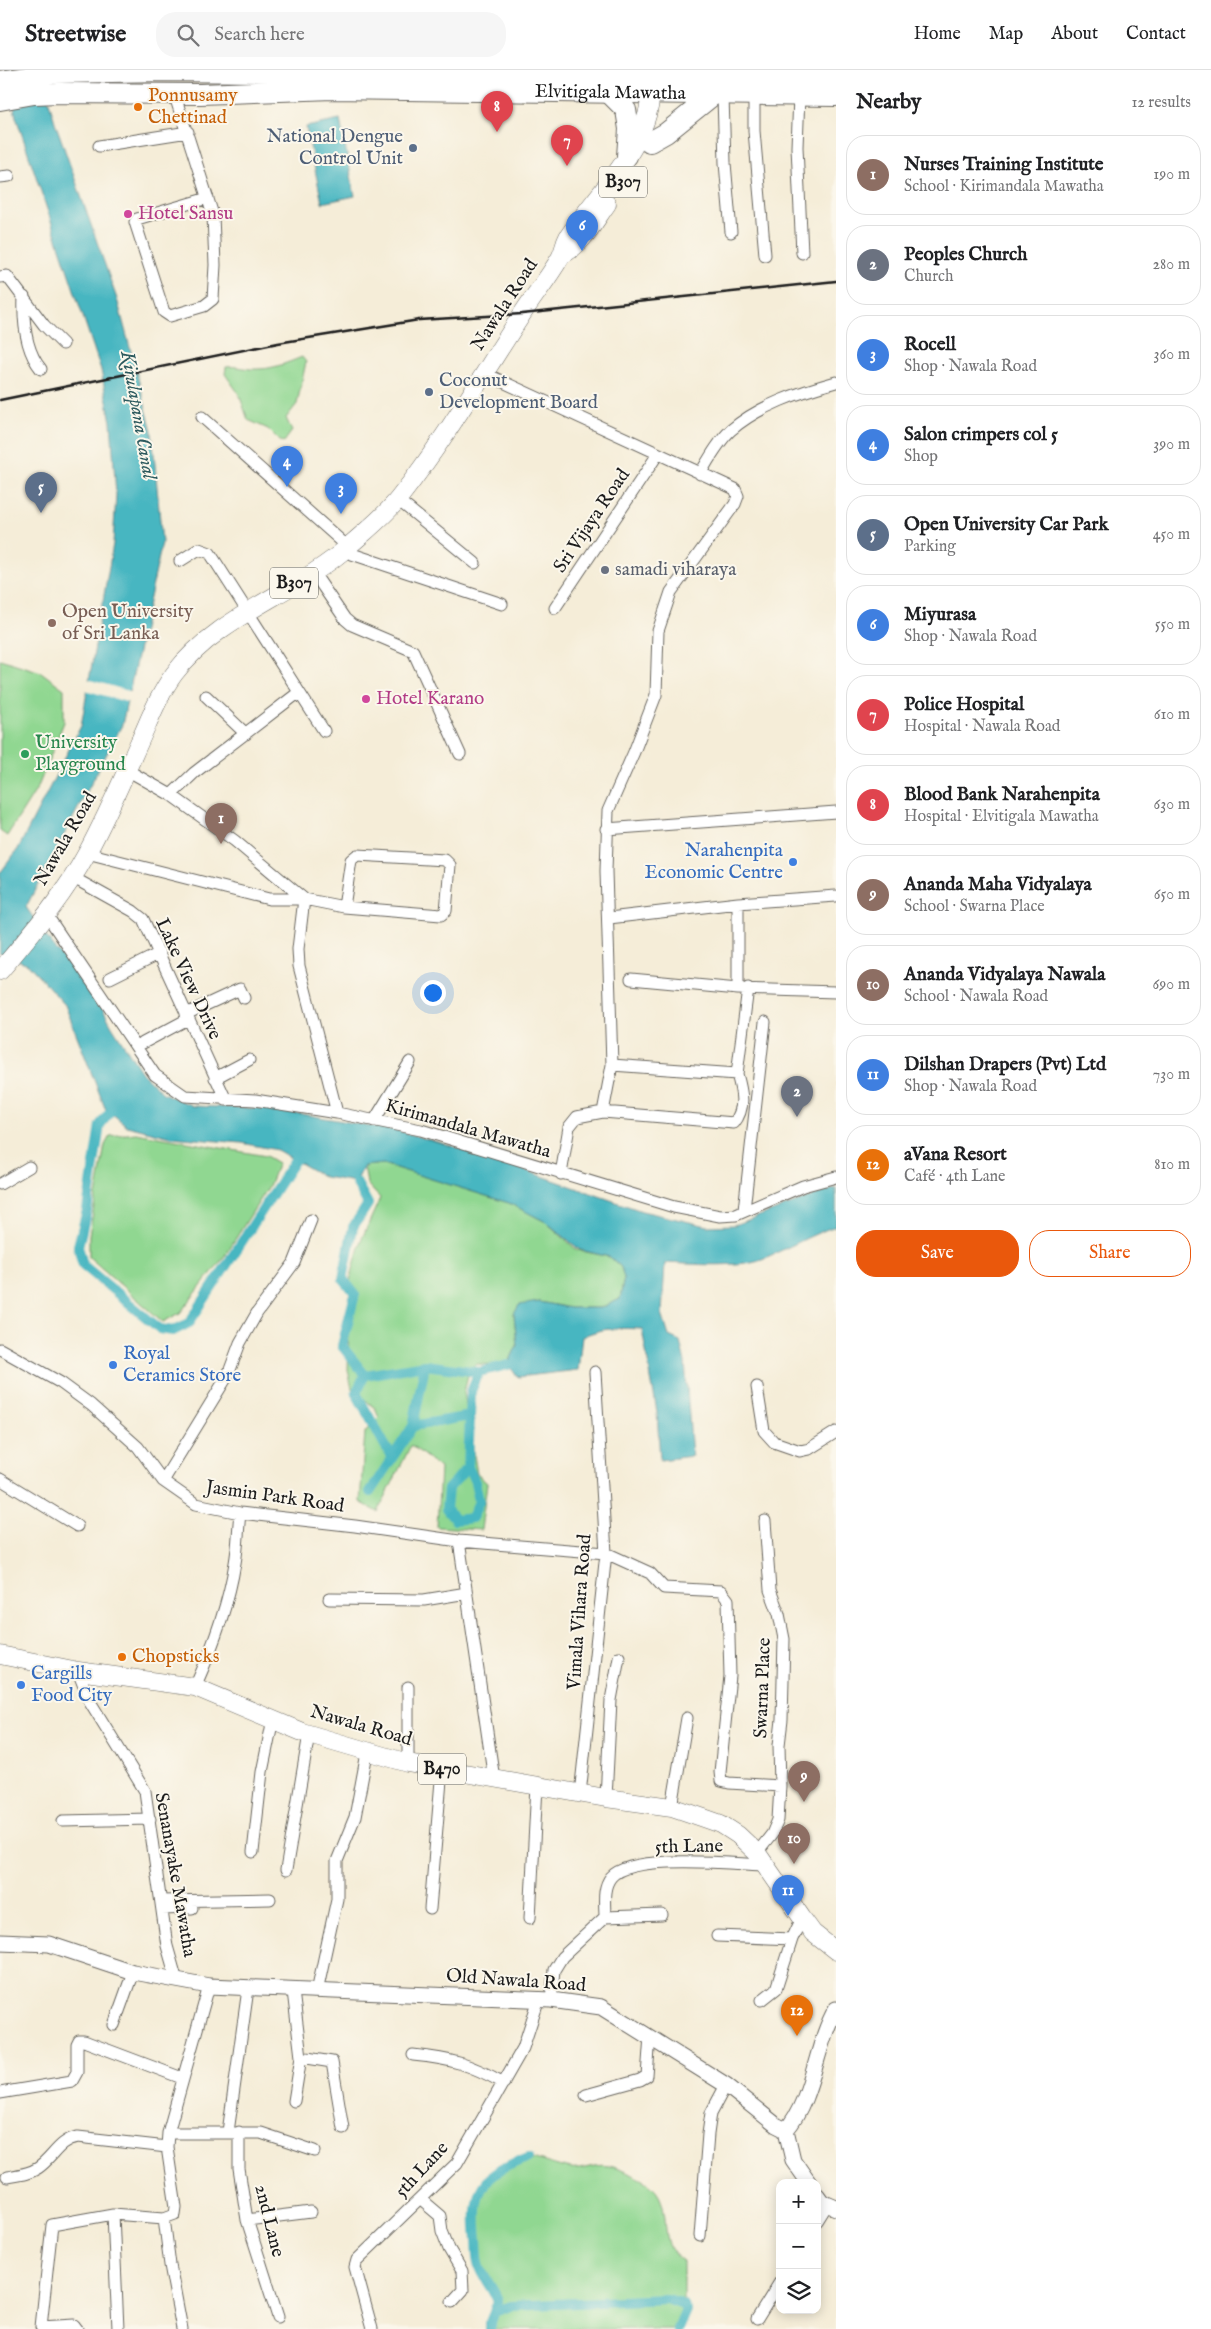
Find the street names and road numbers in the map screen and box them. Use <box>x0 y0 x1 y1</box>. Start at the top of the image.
street label: Elvitigala Mawatha <box>535 80 687 106</box>
road number: B307 <box>599 166 647 198</box>
street label: Nawala Road <box>466 254 544 356</box>
street label: Sri Vijaya Road <box>548 464 636 578</box>
road number: B307 <box>270 568 318 598</box>
street label: Nawala Road <box>29 787 103 890</box>
street label: Lake View Drive <box>149 914 227 1044</box>
street label: Kirimandala Mawatha <box>382 1094 554 1164</box>
street label: Jasmin Park Road <box>202 1475 347 1519</box>
street label: Vimala Vihara Road <box>563 1532 597 1692</box>
street label: Swarna Place <box>749 1637 777 1739</box>
street label: Nawala Road <box>307 1700 416 1752</box>
road number: B470 <box>418 1754 466 1785</box>
street label: Senanayake Mawatha <box>149 1791 201 1960</box>
street label: 5th Lane <box>655 1834 724 1860</box>
street label: Old Nawala Road <box>445 1964 588 1998</box>
street label: 5th Lane <box>390 2137 454 2203</box>
street label: 2nd Lane <box>248 2182 290 2260</box>

